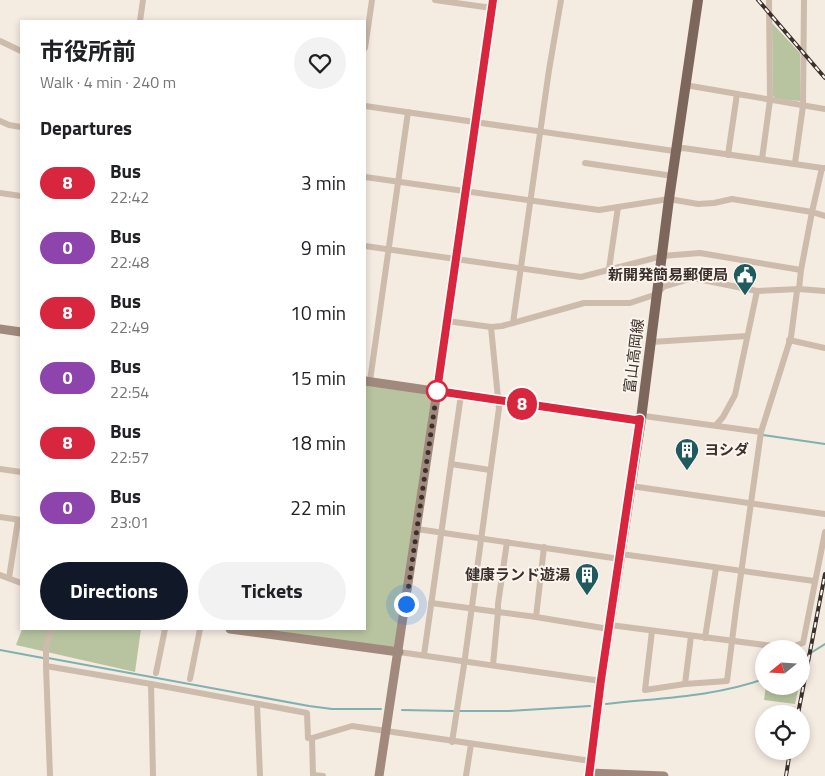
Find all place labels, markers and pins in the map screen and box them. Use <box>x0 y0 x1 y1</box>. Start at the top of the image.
public building icon: 新開発簡易郵便局 <box>732 262 758 296</box>
place label: 新開発簡易郵便局 <box>608 263 728 286</box>
unlabelled marker <box>426 380 448 402</box>
building icon: ヨシダ <box>674 437 700 471</box>
place label: ヨシダ <box>704 438 749 461</box>
building icon: 健康ランド遊湯 <box>574 562 600 596</box>
place label: 健康ランド遊湯 <box>465 563 570 586</box>

